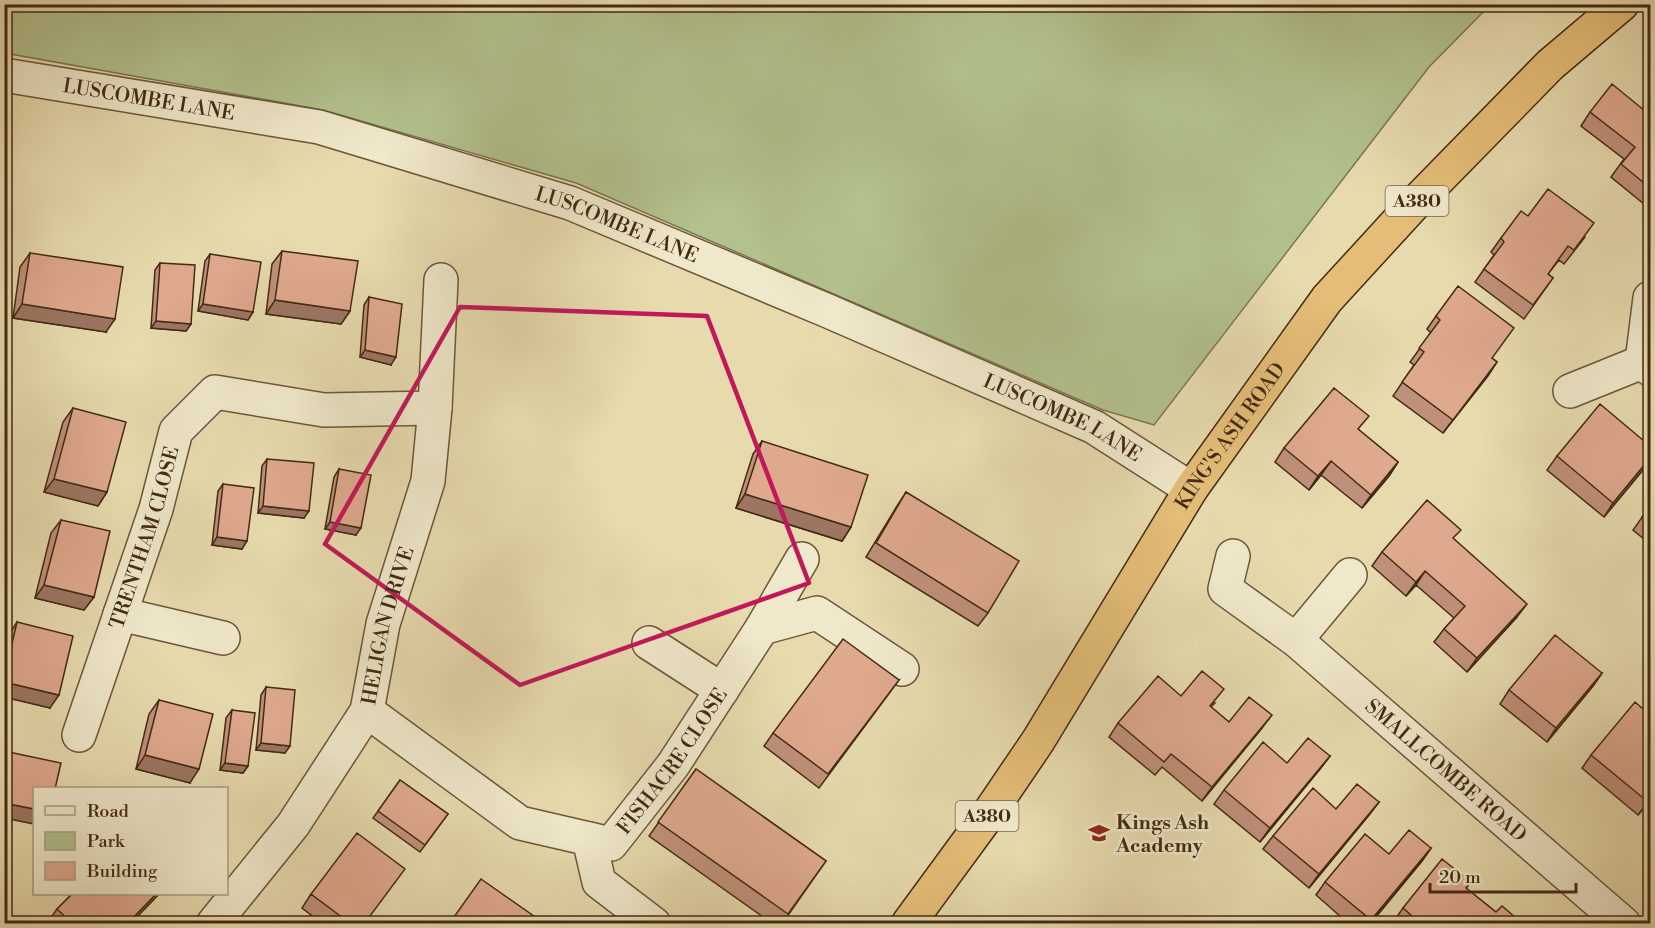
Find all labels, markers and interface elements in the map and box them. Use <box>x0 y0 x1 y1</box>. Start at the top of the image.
street label: LUSCOMBE LANE <box>61 74 237 127</box>
street label: LUSCOMBE LANE <box>532 182 702 269</box>
road number: A380 <box>1386 186 1448 216</box>
street label: KING'S ASH ROAD <box>1170 358 1291 515</box>
street label: LUSCOMBE LANE <box>979 369 1146 468</box>
street label: TRENTHAM CLOSE <box>105 444 186 633</box>
street label: HELIGAN DRIVE <box>357 544 421 707</box>
street label: FISHACRE CLOSE <box>612 684 734 840</box>
street label: SMALLCOMBE ROAD <box>1359 694 1531 848</box>
legend <box>33 787 228 895</box>
text: Road <box>87 800 130 823</box>
road number: A380 <box>956 801 1018 831</box>
place label: Kings Ash Academy <box>1115 811 1210 859</box>
school or university icon: Kings Ash Academy <box>1087 821 1111 845</box>
text: Park <box>87 830 126 853</box>
scale bar <box>1430 856 1576 894</box>
text: Building <box>86 860 158 883</box>
text: 20 m <box>1439 866 1481 889</box>

